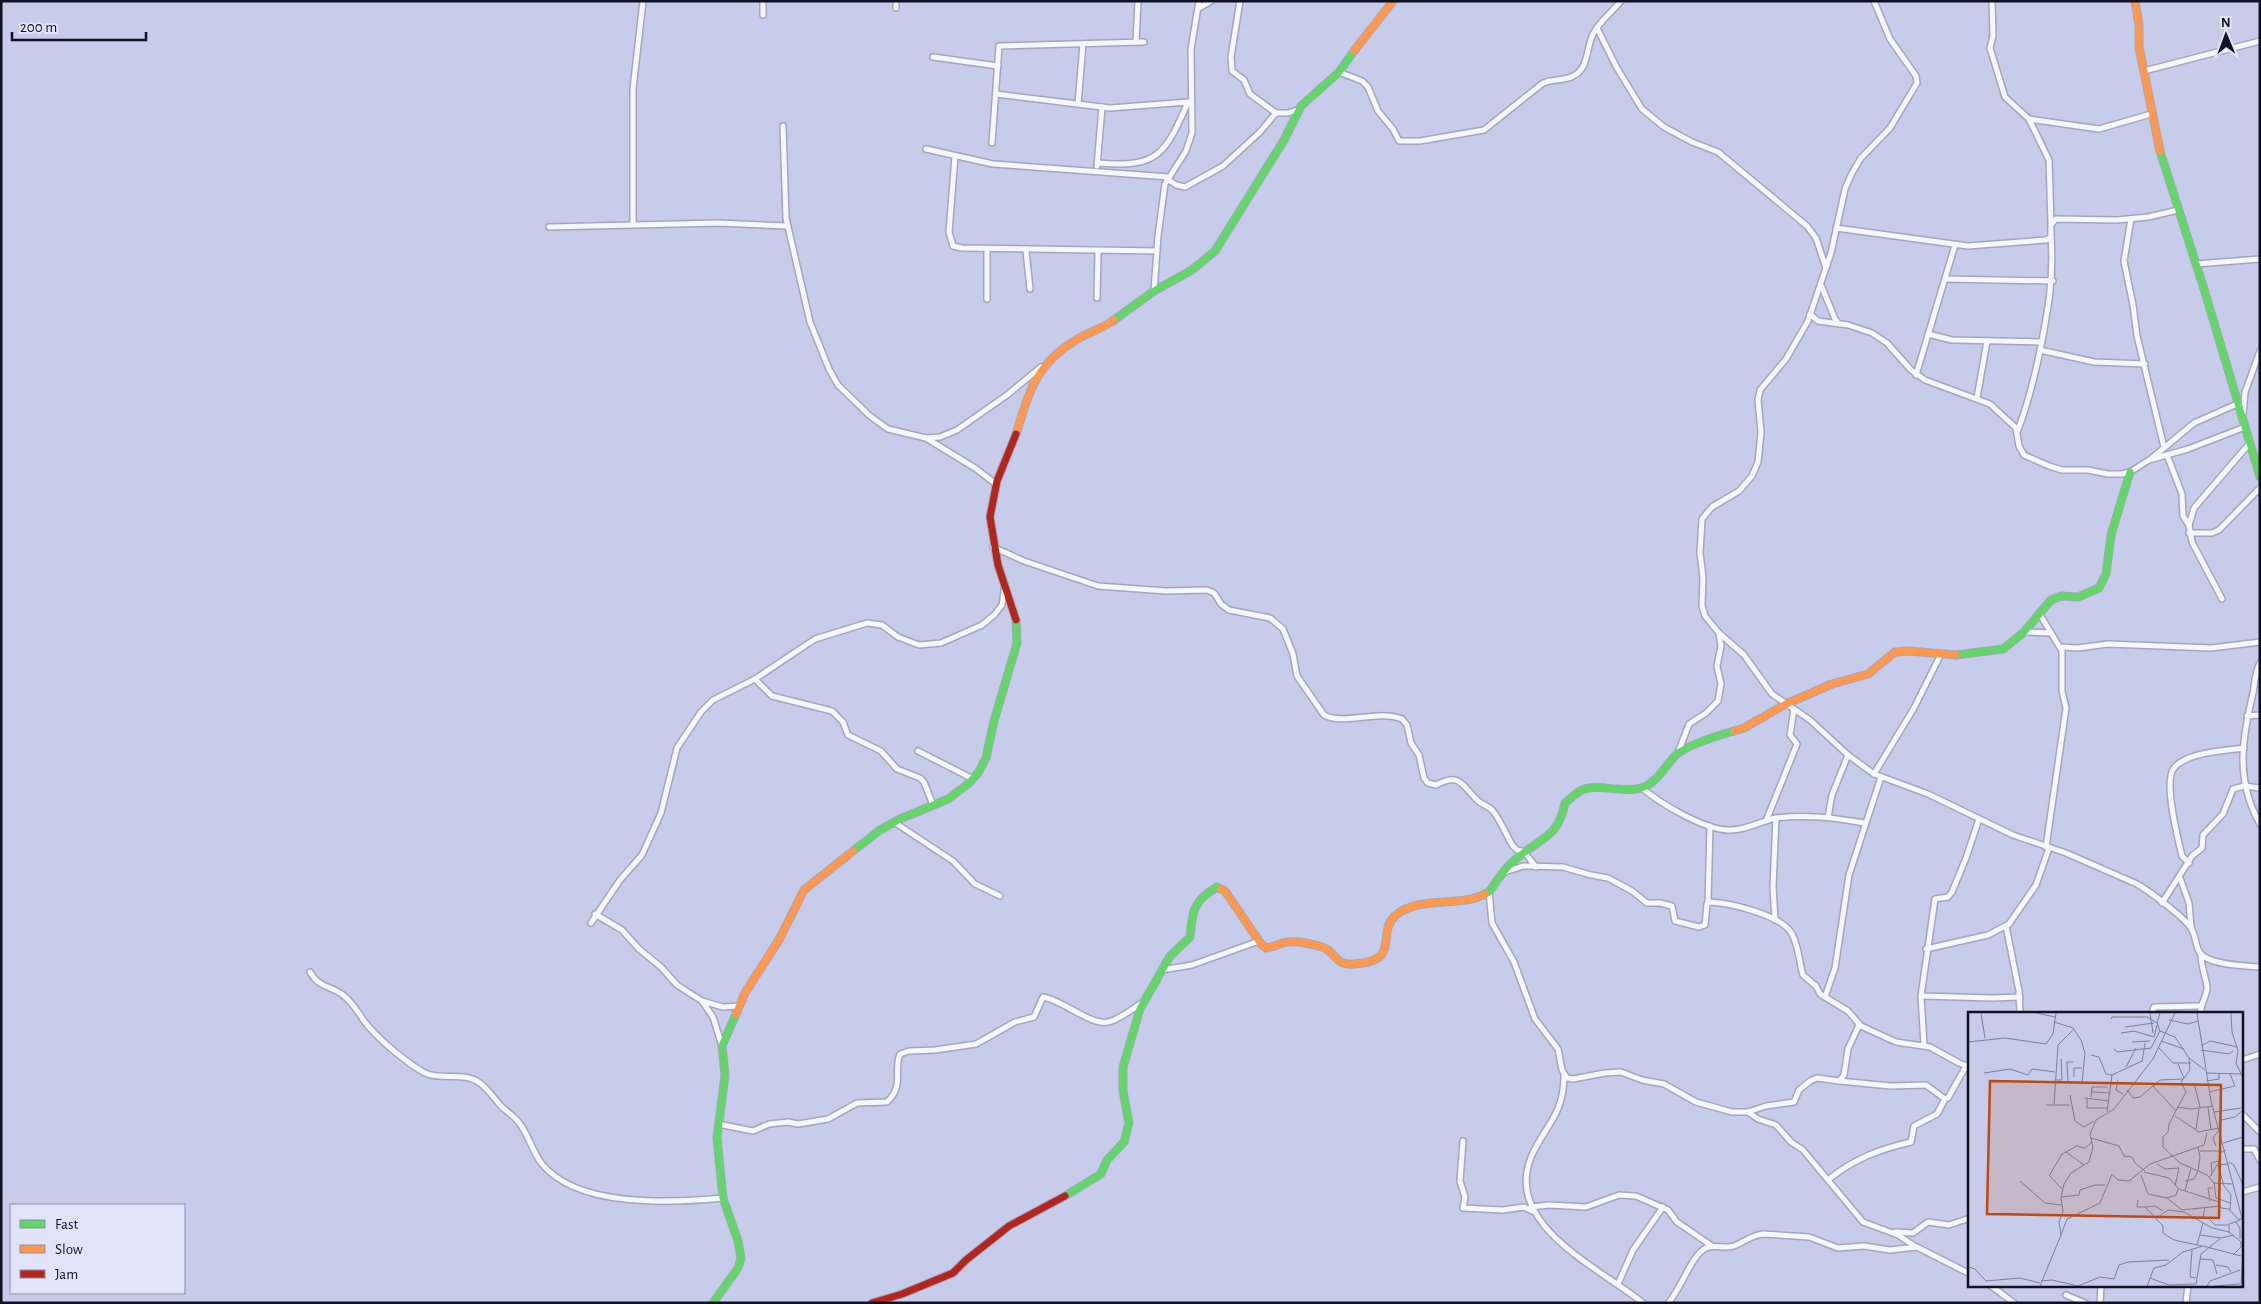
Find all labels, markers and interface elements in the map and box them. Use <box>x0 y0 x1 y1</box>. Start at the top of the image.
scale bar <box>12 10 146 42</box>
north arrow <box>2201 10 2251 60</box>
text: N <box>2221 16 2231 30</box>
text: 200 m <box>20 20 57 35</box>
inset map <box>1968 1012 2244 1286</box>
legend <box>10 1204 185 1294</box>
text: Fast <box>55 1217 79 1232</box>
text: Slow <box>55 1242 83 1257</box>
text: Jam <box>55 1267 78 1282</box>

